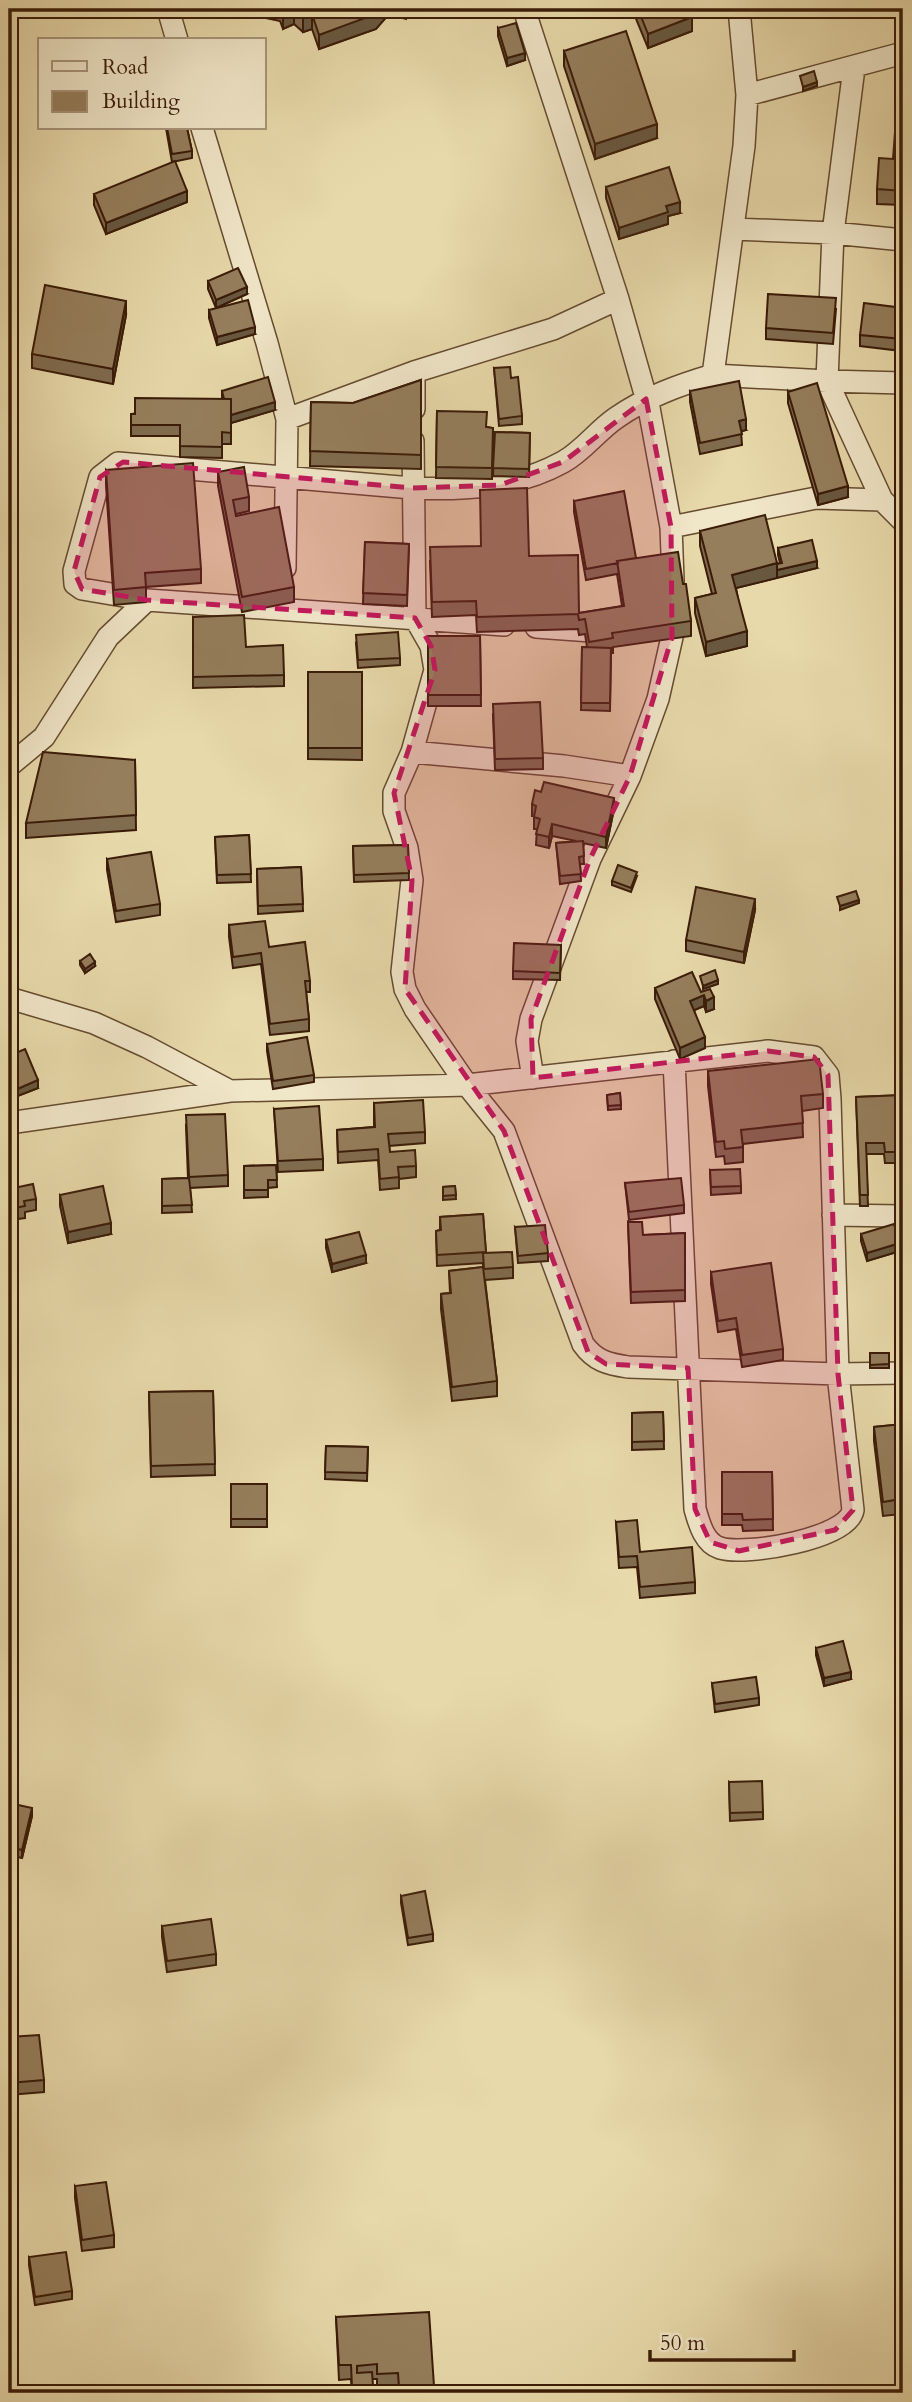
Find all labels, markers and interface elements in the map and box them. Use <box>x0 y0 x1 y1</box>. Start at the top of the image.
legend <box>38 38 266 130</box>
text: Road <box>102 53 148 82</box>
text: Building <box>102 87 180 116</box>
scale bar <box>650 2318 793 2362</box>
text: 50 m <box>660 2329 705 2358</box>

